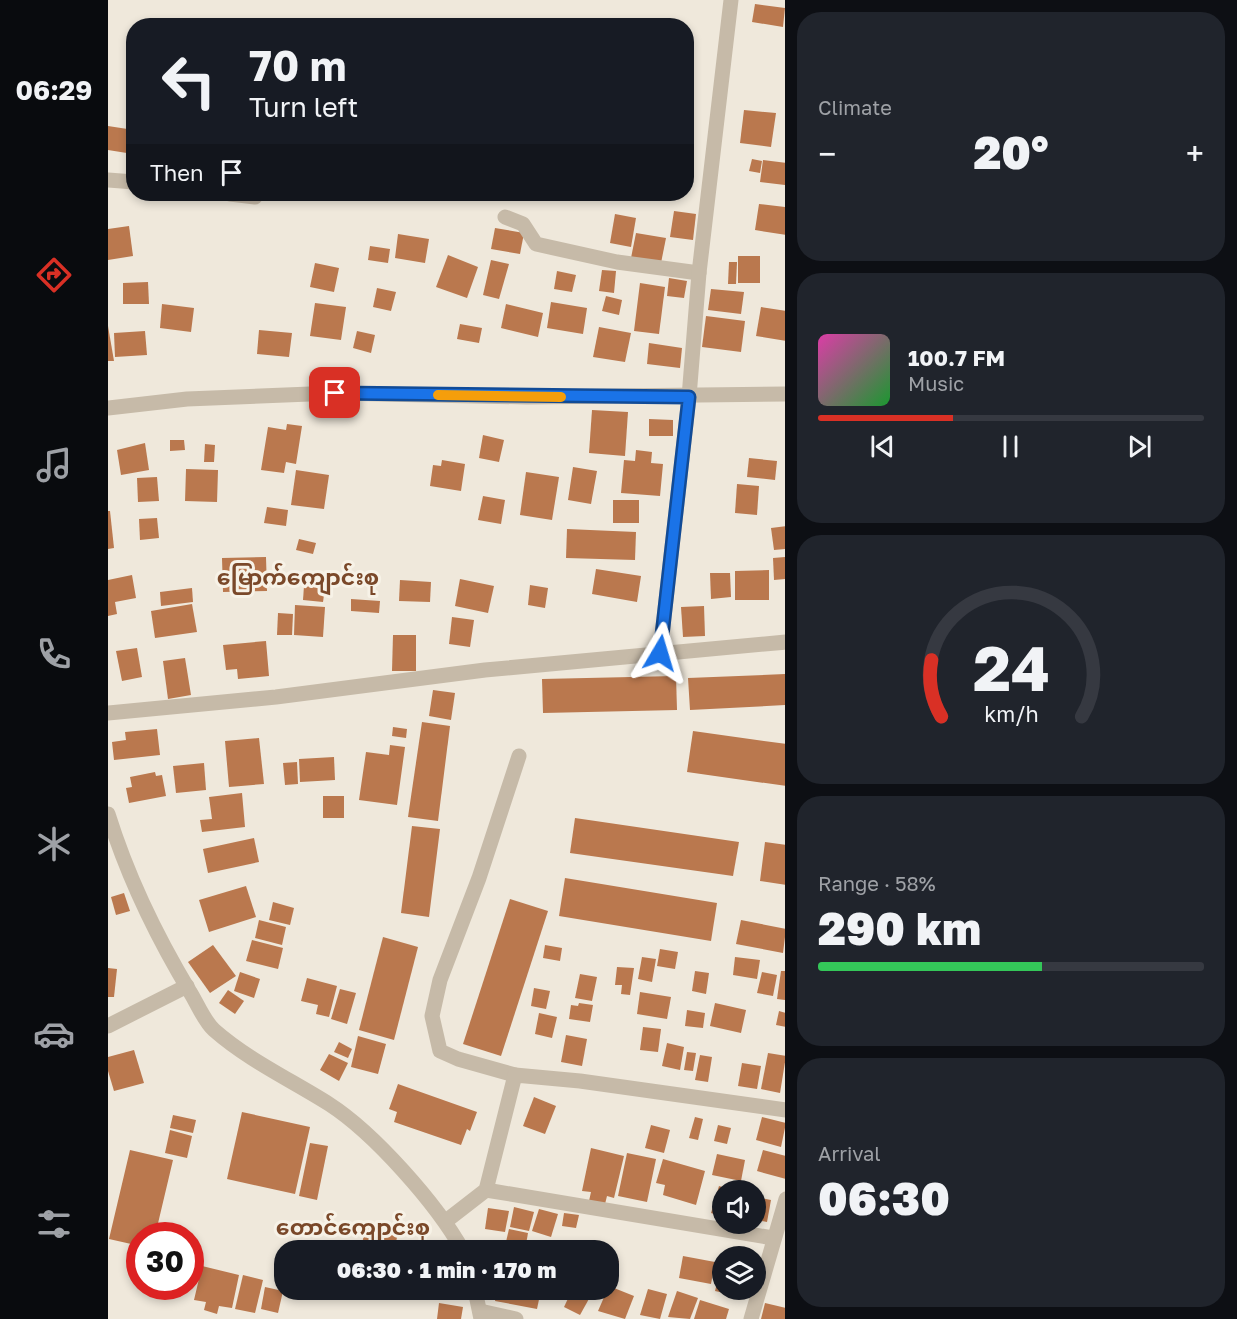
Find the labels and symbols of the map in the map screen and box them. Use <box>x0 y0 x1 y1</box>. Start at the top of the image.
pin <box>309 367 360 418</box>
district label: မြောက်ကျောင်းစု <box>217 562 379 596</box>
position arrow <box>628 621 692 685</box>
district label: တောင်ကျောင်းစု <box>276 1212 430 1246</box>
speed limit sign: 30 <box>126 1222 204 1300</box>

